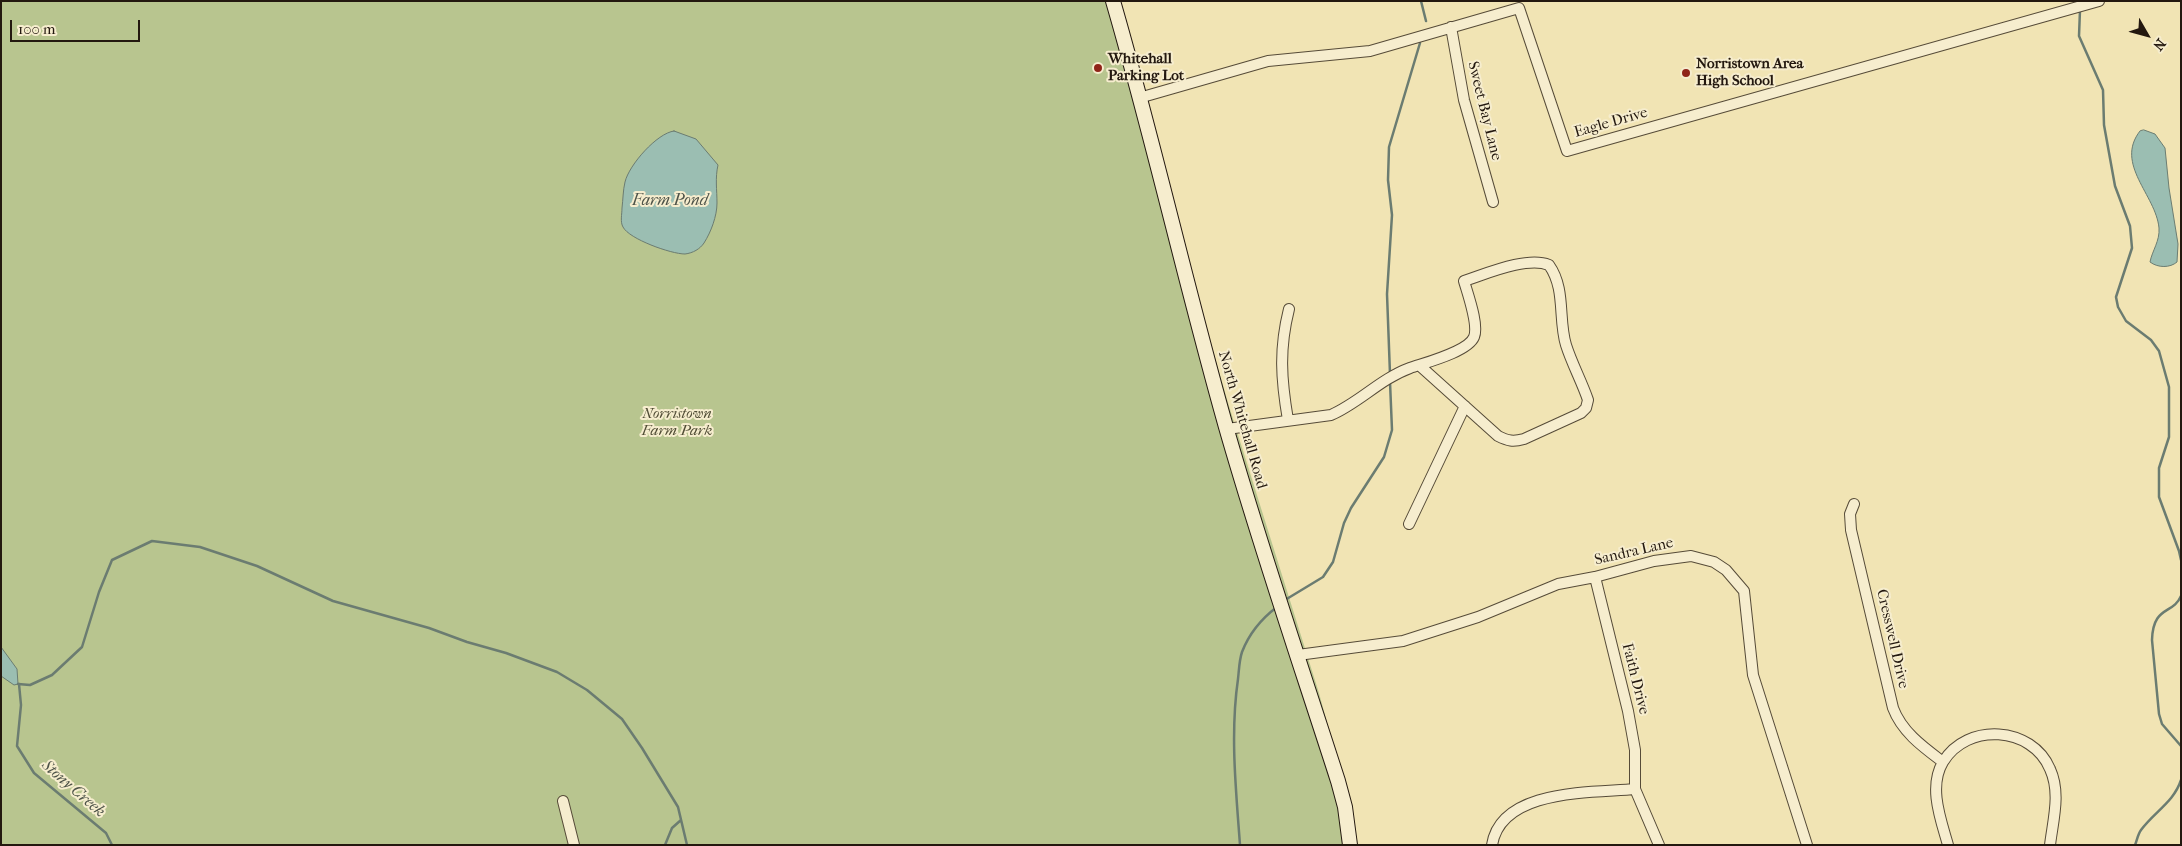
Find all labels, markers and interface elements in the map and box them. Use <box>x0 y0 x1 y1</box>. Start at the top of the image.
scale bar <box>12 10 142 42</box>
north arrow <box>2122 10 2172 60</box>
text: 100 m <box>18 20 56 38</box>
text: N <box>2149 35 2169 54</box>
place label: Whitehall Parking Lot <box>1108 50 1184 85</box>
place label: Norristown Area High School <box>1696 55 1803 90</box>
street label: Sweet Bay Lane <box>1463 60 1505 162</box>
marker: Whitehall Parking Lot <box>1092 62 1104 74</box>
marker: Norristown Area High School <box>1680 67 1692 79</box>
street label: Eagle Drive <box>1572 104 1650 142</box>
water label: Farm Pond <box>632 191 708 211</box>
street label: North Whitehall Road <box>1214 349 1270 491</box>
park label: Norristown Farm Park <box>642 405 712 440</box>
street label: Sandra Lane <box>1593 534 1675 570</box>
street label: Cresswell Drive <box>1872 588 1912 690</box>
street label: Faith Drive <box>1617 641 1653 717</box>
water label: Stony Creek <box>37 756 109 822</box>

